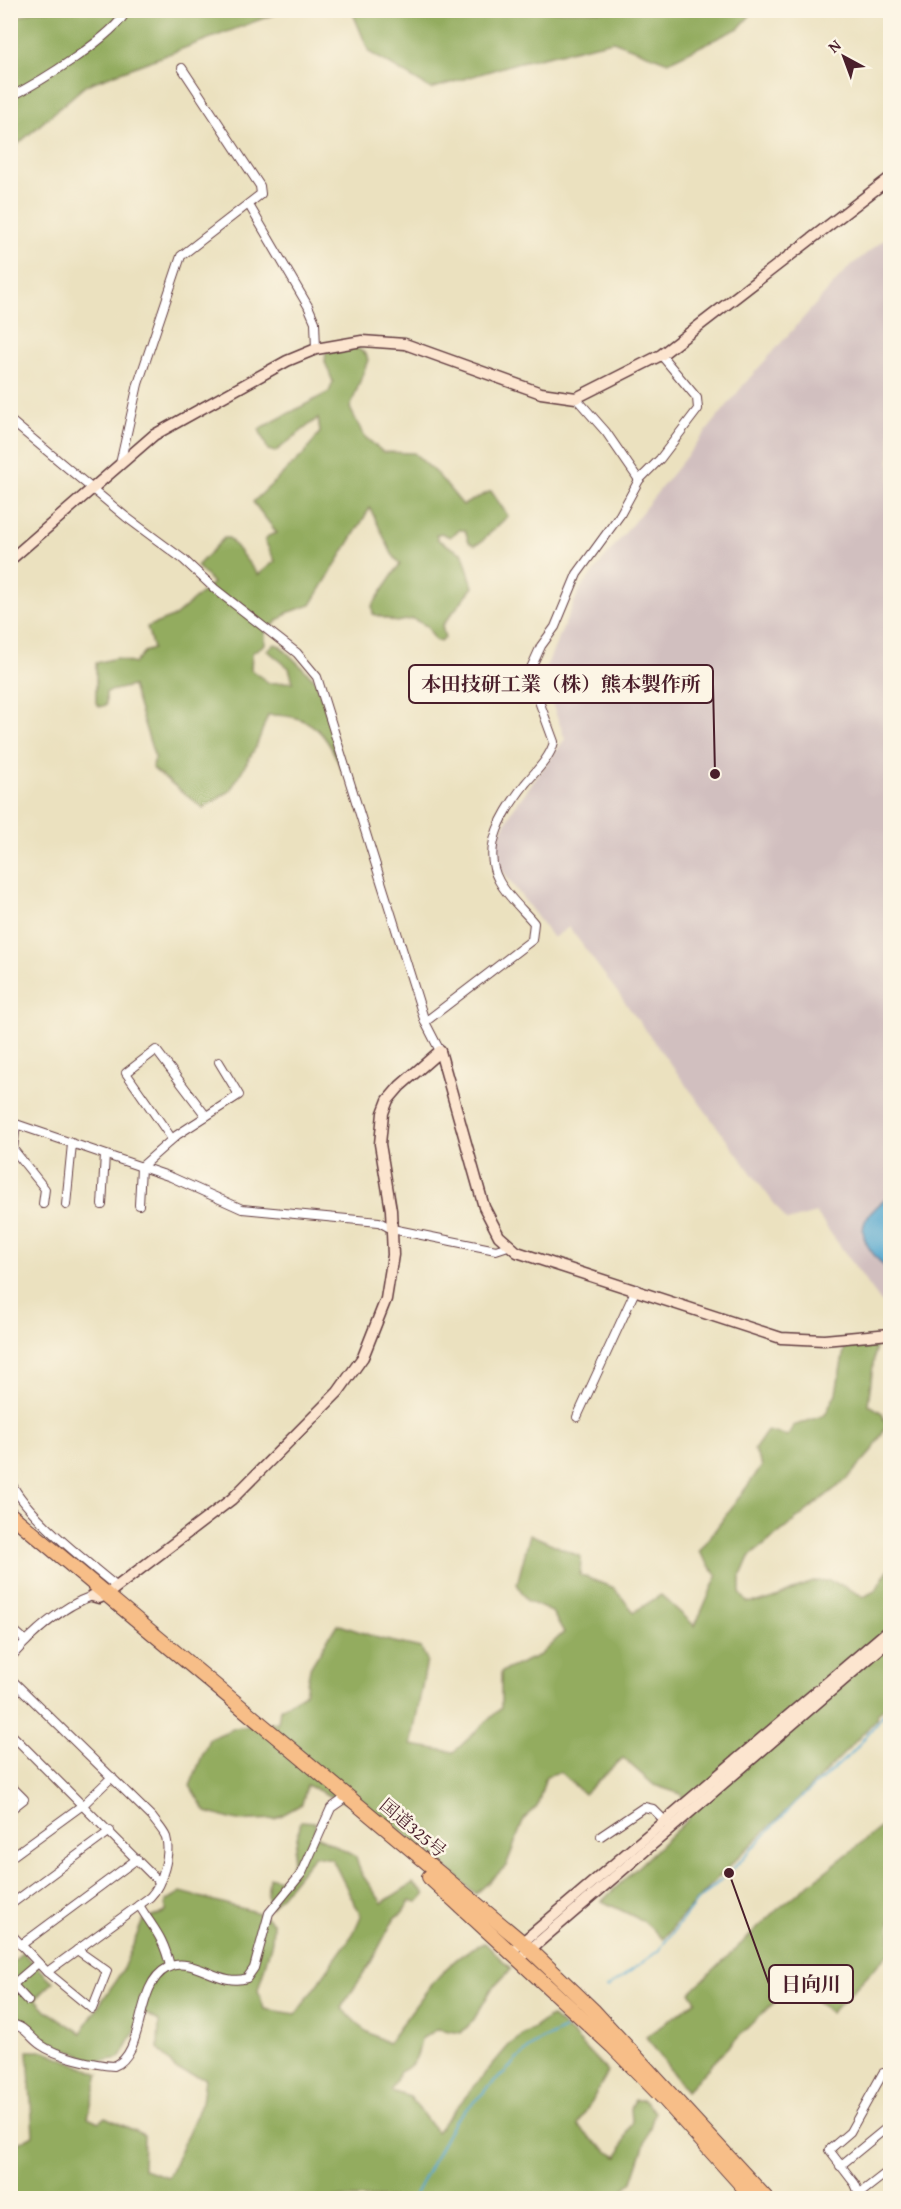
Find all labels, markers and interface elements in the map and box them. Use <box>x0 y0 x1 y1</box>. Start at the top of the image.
north arrow <box>814 27 874 87</box>
text: N <box>822 33 846 58</box>
callout: 本田技研工業（株）熊本製作所 <box>409 665 713 703</box>
text: 本田技研工業（株）熊本製作所 <box>421 669 701 698</box>
street label: 国道325号 <box>374 1792 453 1864</box>
callout: 日向川 <box>769 1965 853 2003</box>
text: 日向川 <box>781 1969 841 1998</box>

